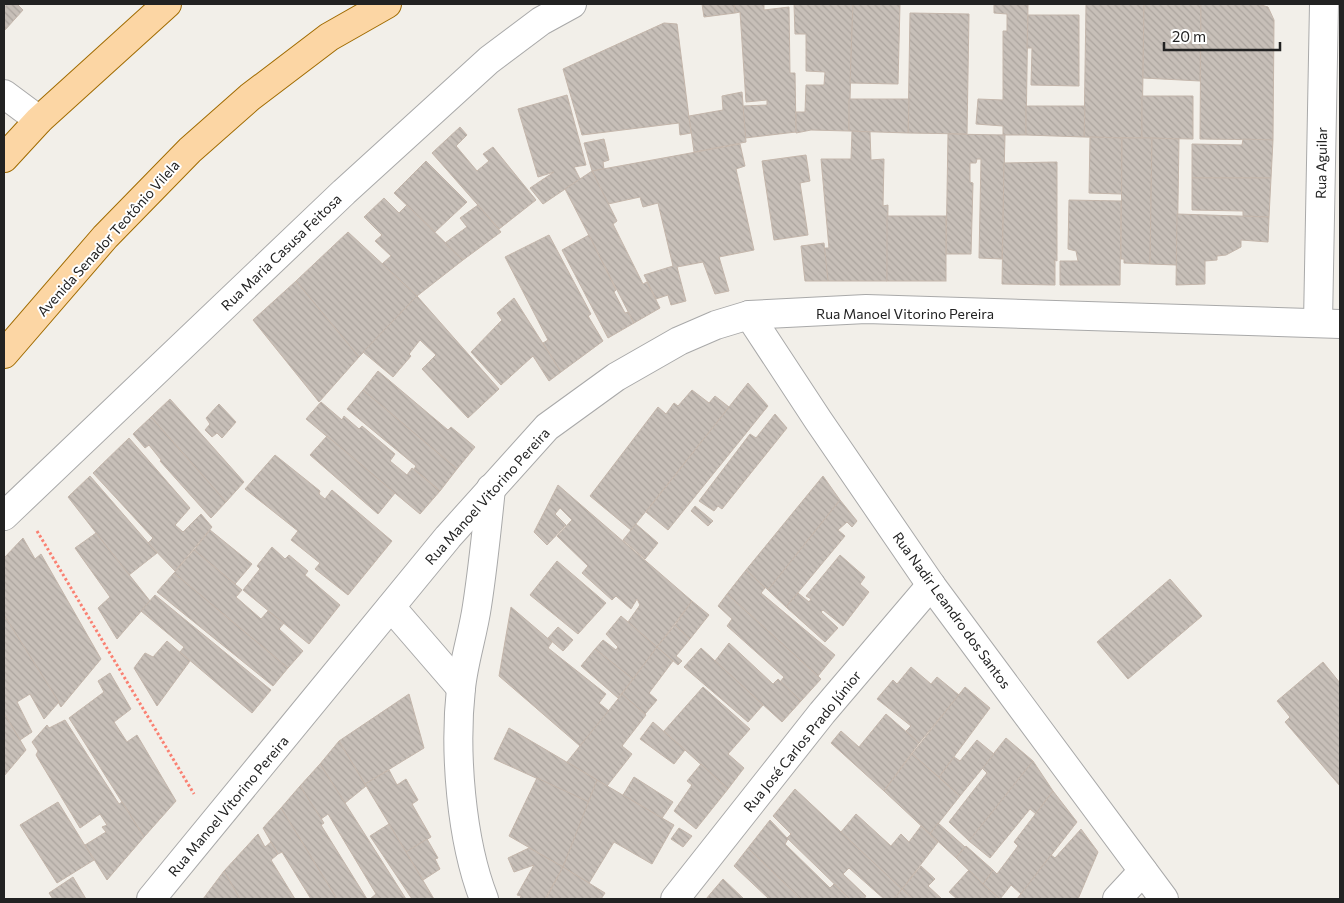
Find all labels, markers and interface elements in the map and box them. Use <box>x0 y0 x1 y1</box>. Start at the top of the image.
scale bar <box>1164 20 1280 52</box>
text: 20 m <box>1172 27 1206 45</box>
street label: Rua Aguilar <box>1312 126 1330 199</box>
street label: Avenida Senador Teotônio Vilela <box>33 156 183 320</box>
street label: Rua Maria Casusa Feitosa <box>217 190 345 314</box>
street label: Rua Manoel Vitorino Pereira <box>816 305 994 322</box>
street label: Rua Manoel Vitorino Pereira <box>421 424 553 568</box>
street label: Rua Nadir Leandro dos Santos <box>889 528 1015 692</box>
street label: Rua José Carlos Prado Júnior <box>740 666 865 815</box>
street label: Rua Manoel Vitorino Pereira <box>164 732 292 880</box>

